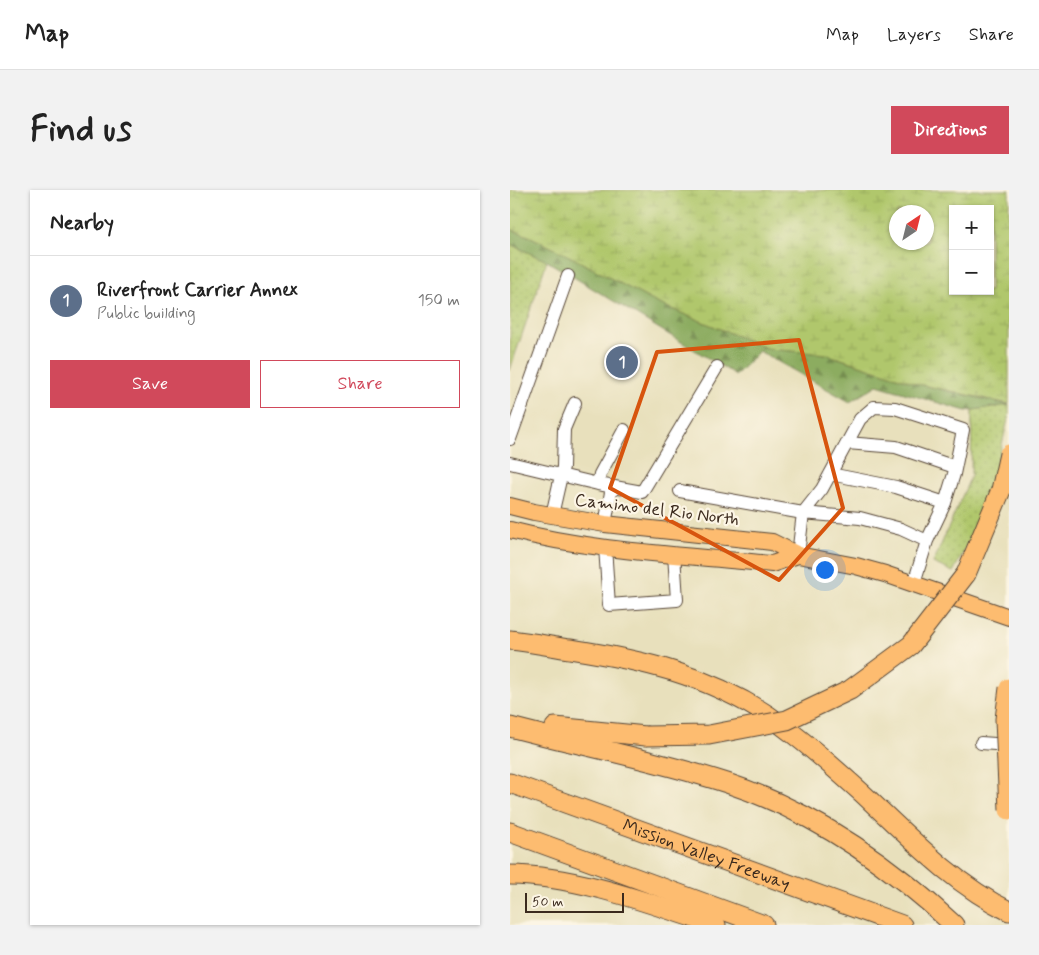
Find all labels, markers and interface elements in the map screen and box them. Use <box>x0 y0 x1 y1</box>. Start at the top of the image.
text: Map <box>25 19 69 50</box>
text: Map <box>826 23 859 47</box>
text: Layers <box>887 23 941 47</box>
text: Share <box>969 23 1014 47</box>
button: Directions <box>891 106 1009 154</box>
text: Find us <box>30 107 132 153</box>
north arrow <box>889 205 934 250</box>
map controls <box>949 205 994 295</box>
button: + <box>949 205 994 250</box>
text: Nearby <box>50 209 114 237</box>
button: − <box>949 250 994 295</box>
text: Riverfront Carrier Annex <box>97 278 298 303</box>
text: 1 <box>62 290 70 311</box>
text: 150 m <box>418 290 460 311</box>
text: Public building <box>97 303 196 324</box>
pin: 1 <box>606 343 638 381</box>
button: Save <box>50 360 250 408</box>
button: Share <box>260 360 460 408</box>
street label: Camino del Rio North <box>573 488 740 532</box>
your location <box>812 557 838 583</box>
street label: Mission Valley Freeway <box>619 814 793 896</box>
scale bar <box>525 890 624 913</box>
text: 50 m <box>532 893 563 911</box>

